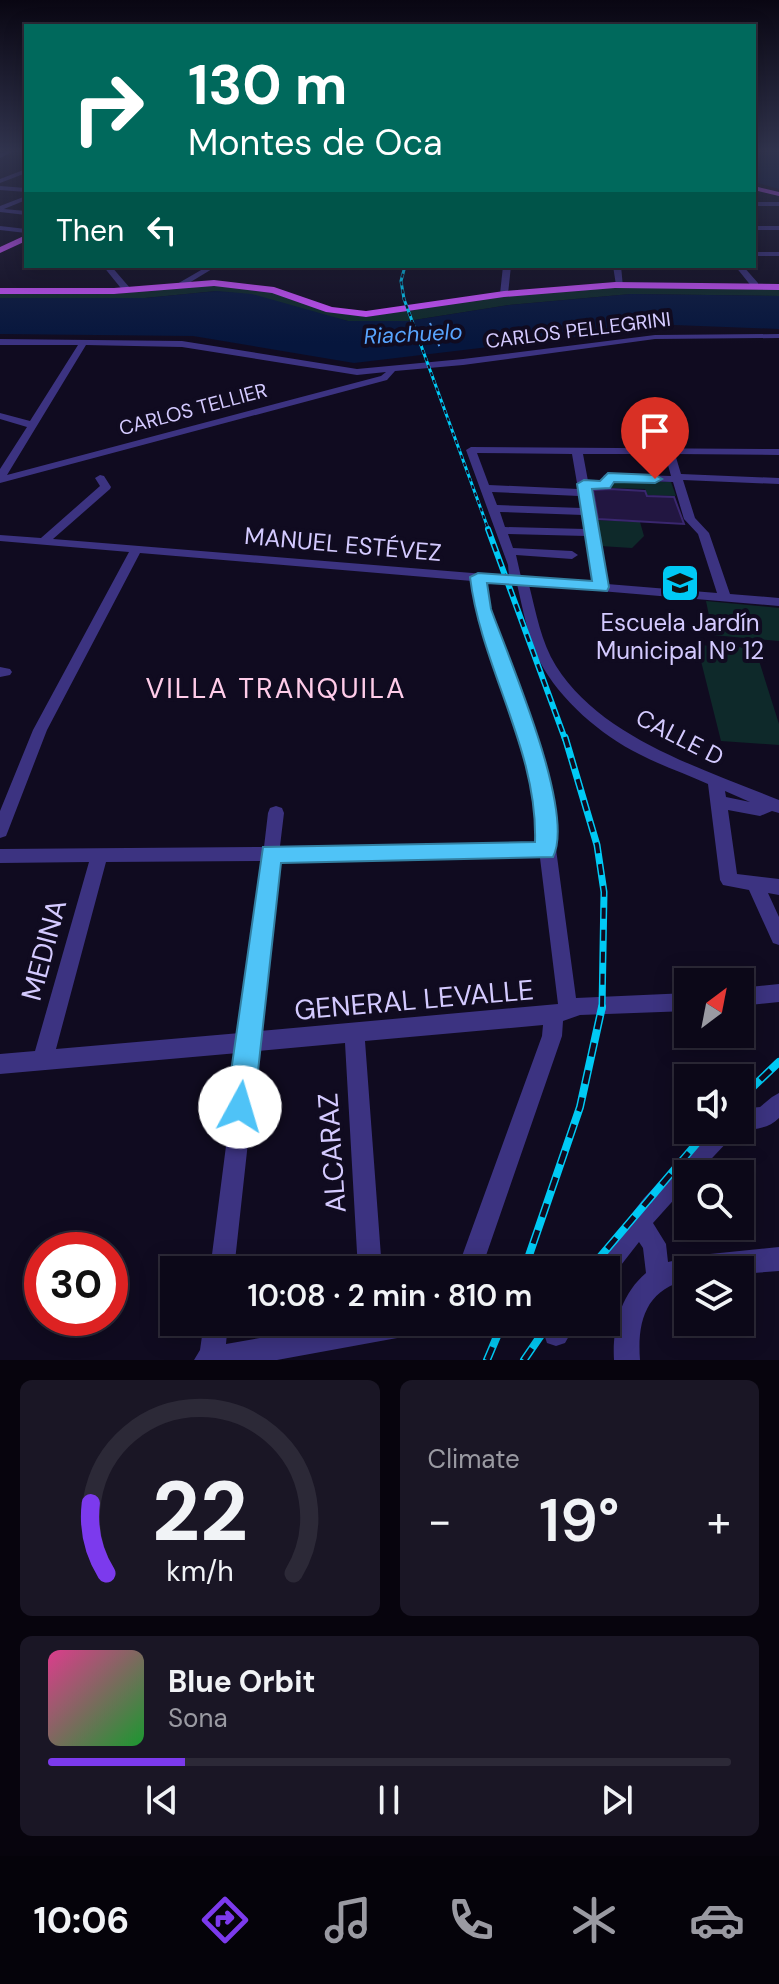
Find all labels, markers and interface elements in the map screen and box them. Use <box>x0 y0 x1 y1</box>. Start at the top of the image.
text: 130 m <box>188 48 347 121</box>
icon: right <box>56 56 160 160</box>
text: Montes de Oca <box>188 119 443 166</box>
icon: left <box>140 208 184 252</box>
text: Then <box>56 211 124 250</box>
street label: CARLOS PELLEGRINI <box>484 306 672 354</box>
water label: Riachuelo <box>363 317 463 351</box>
street label: CARLOS TELLIER <box>116 377 270 441</box>
pin <box>621 397 689 479</box>
icon: arrive <box>633 409 677 453</box>
street label: MANUEL ESTÉVEZ <box>243 520 443 568</box>
school or university icon: Escuela Jardín Municipal Nº 12 <box>659 562 701 604</box>
place label: Escuela Jardín Municipal Nº 12 <box>596 607 764 666</box>
district label: VILLA TRANQUILA <box>145 670 407 707</box>
street label: CALLE D <box>631 702 729 772</box>
street label: MEDINA <box>13 895 75 1005</box>
north arrow <box>674 968 754 1048</box>
map controls <box>674 968 754 1336</box>
street label: GENERAL LEVALLE <box>293 971 535 1029</box>
button: sound <box>674 1064 754 1144</box>
position arrow <box>198 1065 282 1149</box>
street label: ALCARAZ <box>309 1092 355 1214</box>
button: search <box>674 1160 754 1240</box>
speed limit sign: 30 <box>24 1232 128 1336</box>
button: layers <box>674 1256 754 1336</box>
text: 10:08 · 2 min · 810 m <box>248 1276 532 1315</box>
text: Climate <box>428 1442 520 1476</box>
text: 22 <box>152 1457 248 1566</box>
text: 19° <box>539 1481 619 1560</box>
text: − <box>428 1492 452 1550</box>
text: + <box>707 1492 731 1550</box>
text: km/h <box>166 1553 234 1590</box>
text: Blue Orbit <box>168 1662 315 1701</box>
text: Sona <box>168 1701 228 1735</box>
icon: previous <box>140 1778 184 1822</box>
icon: pause <box>367 1778 411 1822</box>
icon: next <box>595 1778 639 1822</box>
icon: directions <box>197 1892 253 1948</box>
icon: music <box>320 1892 376 1948</box>
icon: phone <box>443 1892 499 1948</box>
icon: climate <box>566 1892 622 1948</box>
icon: car <box>689 1892 745 1948</box>
text: 10:06 <box>34 1897 129 1944</box>

